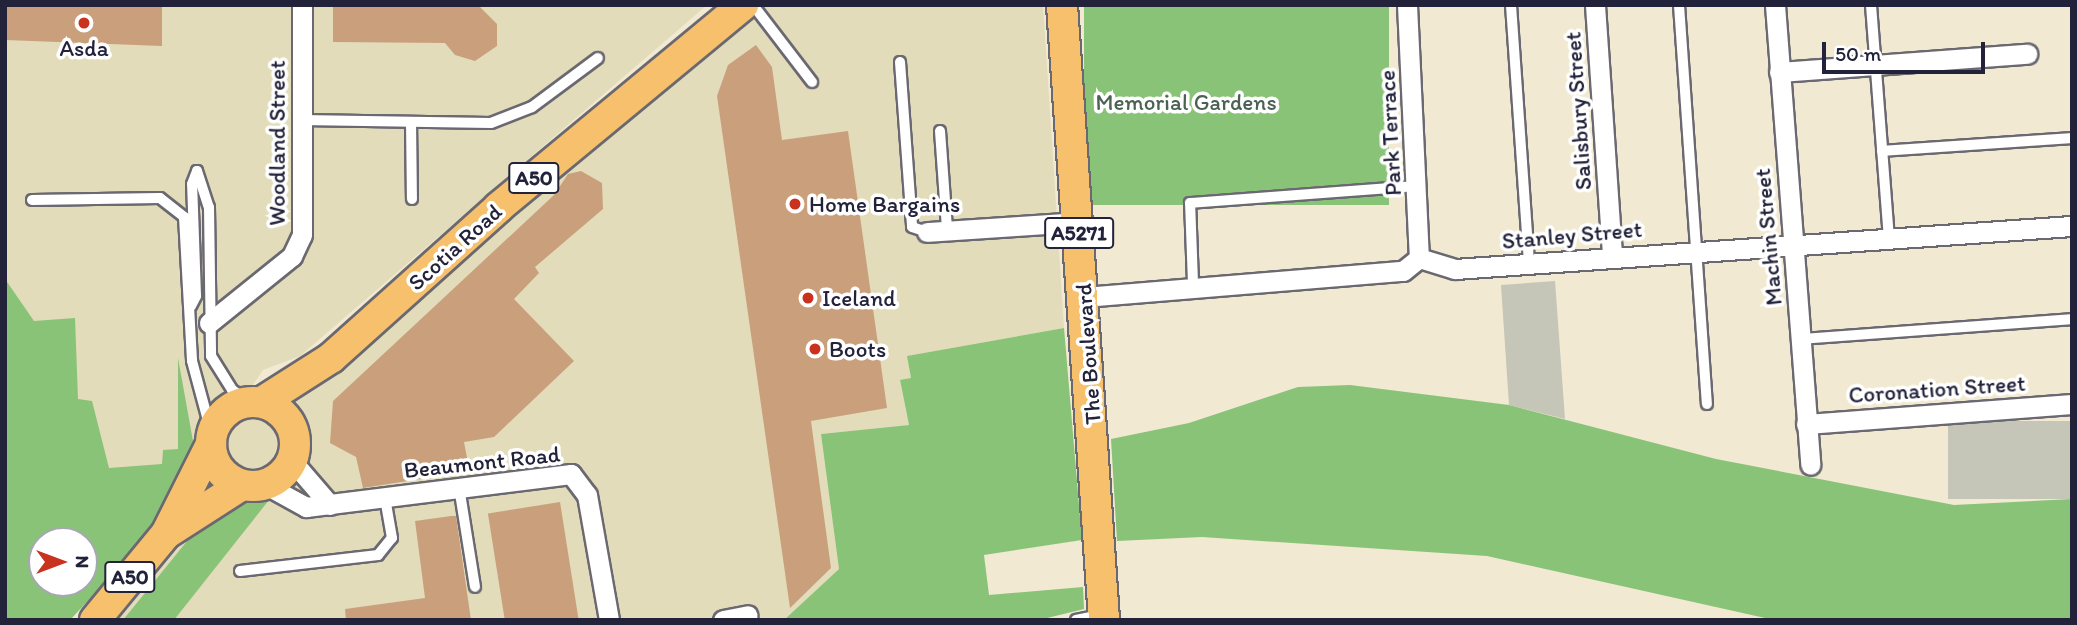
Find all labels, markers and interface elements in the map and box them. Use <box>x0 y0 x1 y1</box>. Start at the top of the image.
marker: Asda <box>76 15 92 31</box>
scale bar <box>1825 28 1988 72</box>
street label: Salisbury Street <box>1559 31 1597 191</box>
place label: Asda <box>59 34 109 62</box>
text: 50 m <box>1835 41 1881 66</box>
street label: Woodland Street <box>263 60 291 226</box>
street label: Park Terrace <box>1373 71 1407 195</box>
park label: Memorial Gardens <box>1095 88 1277 116</box>
road number: A50 <box>508 160 560 196</box>
street label: Machin Street <box>1748 167 1788 307</box>
place label: Home Bargains <box>809 190 960 218</box>
marker: Home Bargains <box>787 196 803 212</box>
street label: Scotia Road <box>402 198 508 296</box>
street label: Stanley Street <box>1501 215 1643 255</box>
road number: A5271 <box>1044 216 1114 250</box>
street label: The Boulevard <box>1069 282 1107 426</box>
place label: Iceland <box>822 284 896 312</box>
marker: Iceland <box>800 290 816 306</box>
place label: Boots <box>829 335 886 363</box>
marker: Boots <box>807 341 823 357</box>
street label: Coronation Street <box>1848 369 2026 409</box>
street label: Beaumont Road <box>403 440 561 484</box>
north arrow <box>28 527 98 597</box>
text: N <box>71 556 94 568</box>
road number: A50 <box>104 560 156 594</box>

